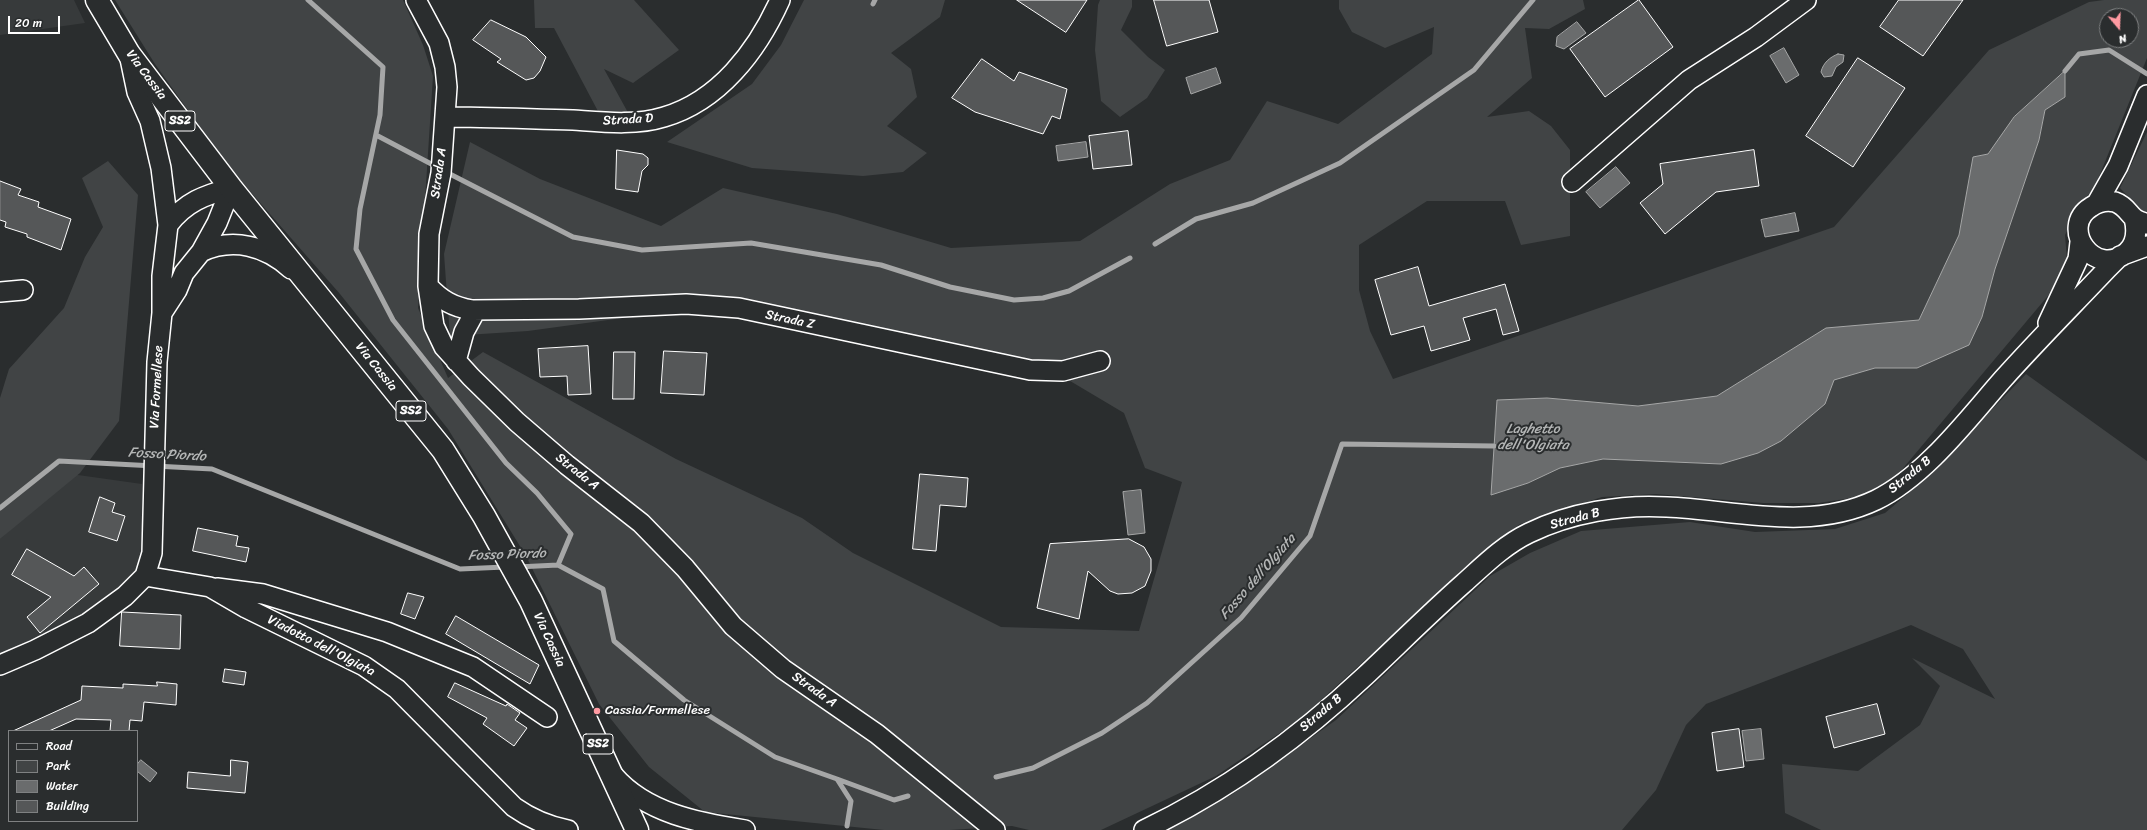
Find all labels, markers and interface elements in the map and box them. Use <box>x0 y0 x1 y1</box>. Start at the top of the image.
scale bar <box>10 8 62 34</box>
north arrow <box>2099 8 2139 48</box>
text: 20 m <box>15 12 42 34</box>
text: N <box>2116 29 2129 49</box>
street label: Via Cassia <box>122 47 170 103</box>
road number: SS2 <box>165 111 195 131</box>
street label: Strada D <box>603 111 653 129</box>
street label: Strada A <box>428 147 450 199</box>
street label: Strada Z <box>764 307 816 333</box>
street label: Via Cassia <box>352 340 400 394</box>
street label: Via Formellese <box>147 345 167 429</box>
road number: SS2 <box>396 401 426 421</box>
water label: Laghetto dell'Olgiata <box>1497 421 1569 454</box>
water label: Fosso Piordo <box>128 445 206 465</box>
street label: Strada A <box>552 450 602 494</box>
street label: Strada B <box>1885 453 1935 497</box>
street label: Strada B <box>1549 505 1601 533</box>
water label: Fosso dell’Olgiata <box>1216 531 1300 623</box>
water label: Fosso Piordo <box>468 545 546 565</box>
street label: Via Cassia <box>530 610 568 670</box>
street label: Viadotto dell'Olgiata <box>265 612 377 680</box>
street label: Strada A <box>789 669 839 711</box>
street label: Strada B <box>1297 691 1345 735</box>
place label: Cassia/Formellese <box>605 703 710 719</box>
marker: Cassia/Formellese <box>592 706 602 716</box>
legend <box>8 730 138 822</box>
road number: SS2 <box>583 734 613 754</box>
text: Road <box>46 735 72 757</box>
text: Park <box>46 755 71 777</box>
text: Water <box>46 775 78 797</box>
text: Building <box>46 795 89 817</box>

